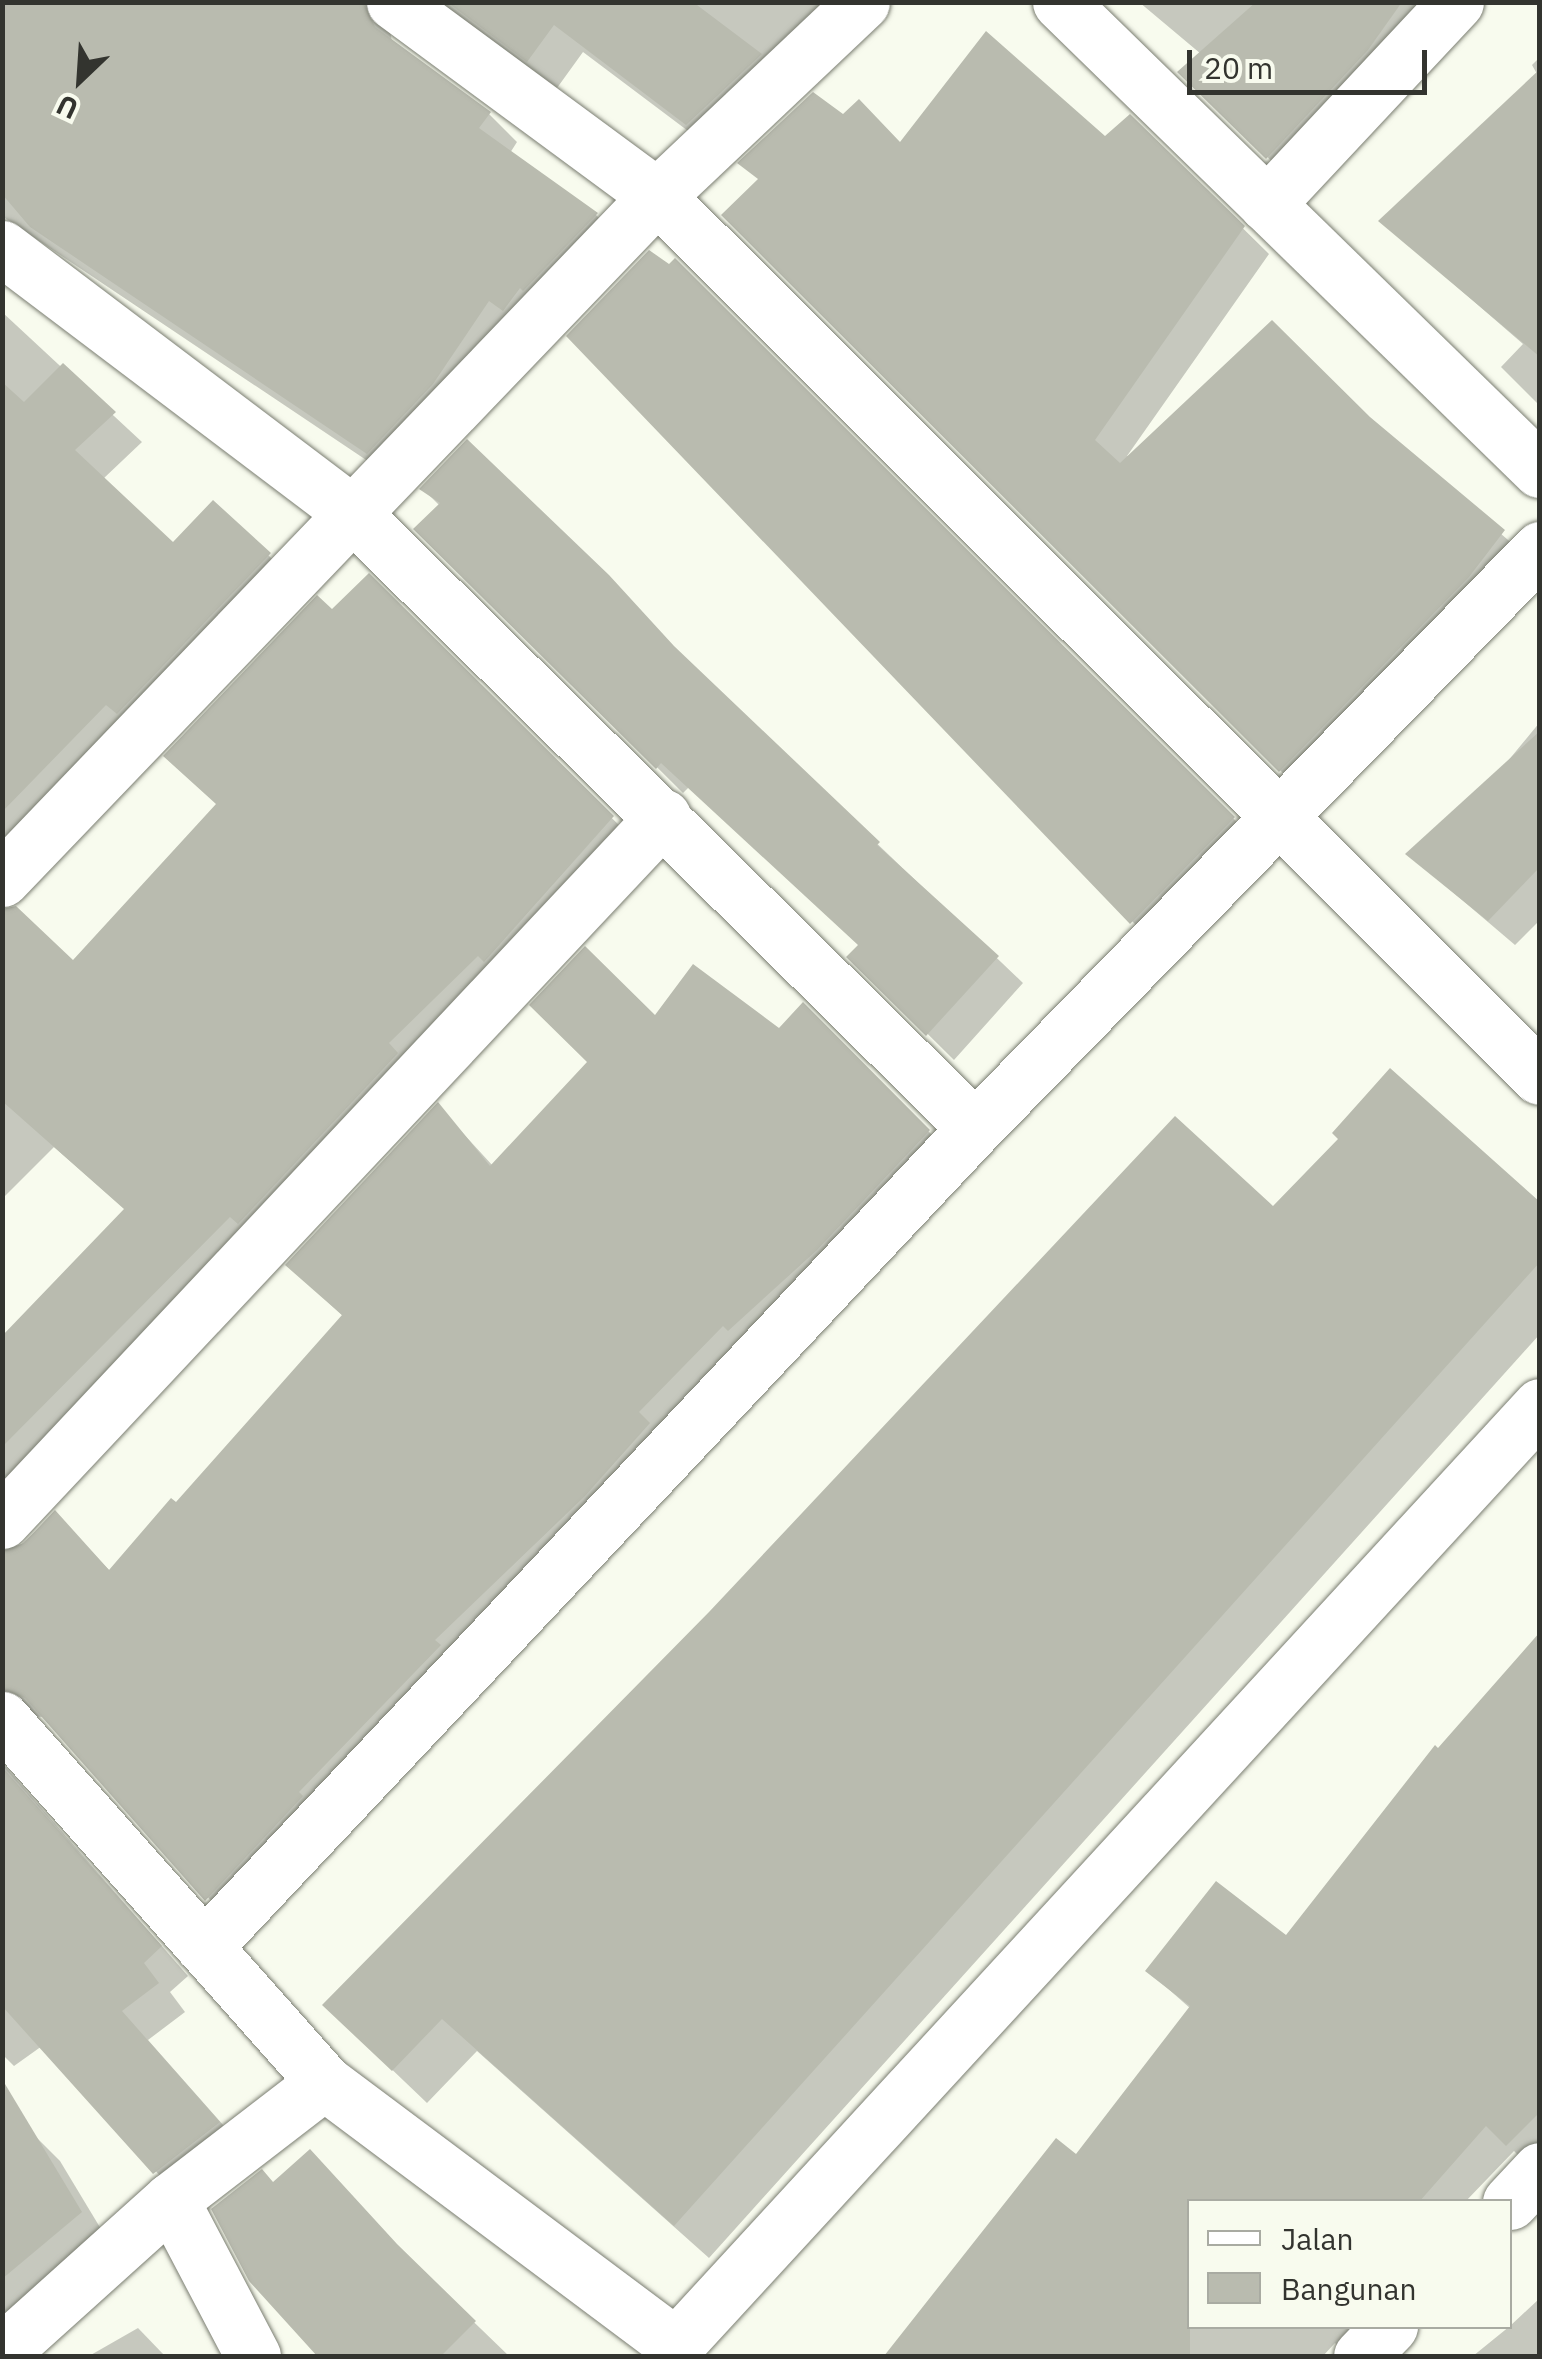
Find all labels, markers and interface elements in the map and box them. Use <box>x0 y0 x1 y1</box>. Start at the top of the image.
north arrow <box>30 30 130 130</box>
scale bar <box>1192 30 1432 92</box>
text: 20 m <box>1204 48 1273 87</box>
text: U <box>50 87 84 129</box>
legend <box>1187 2199 1512 2329</box>
text: Jalan <box>1281 2219 1354 2258</box>
text: Bangunan <box>1281 2269 1417 2308</box>

